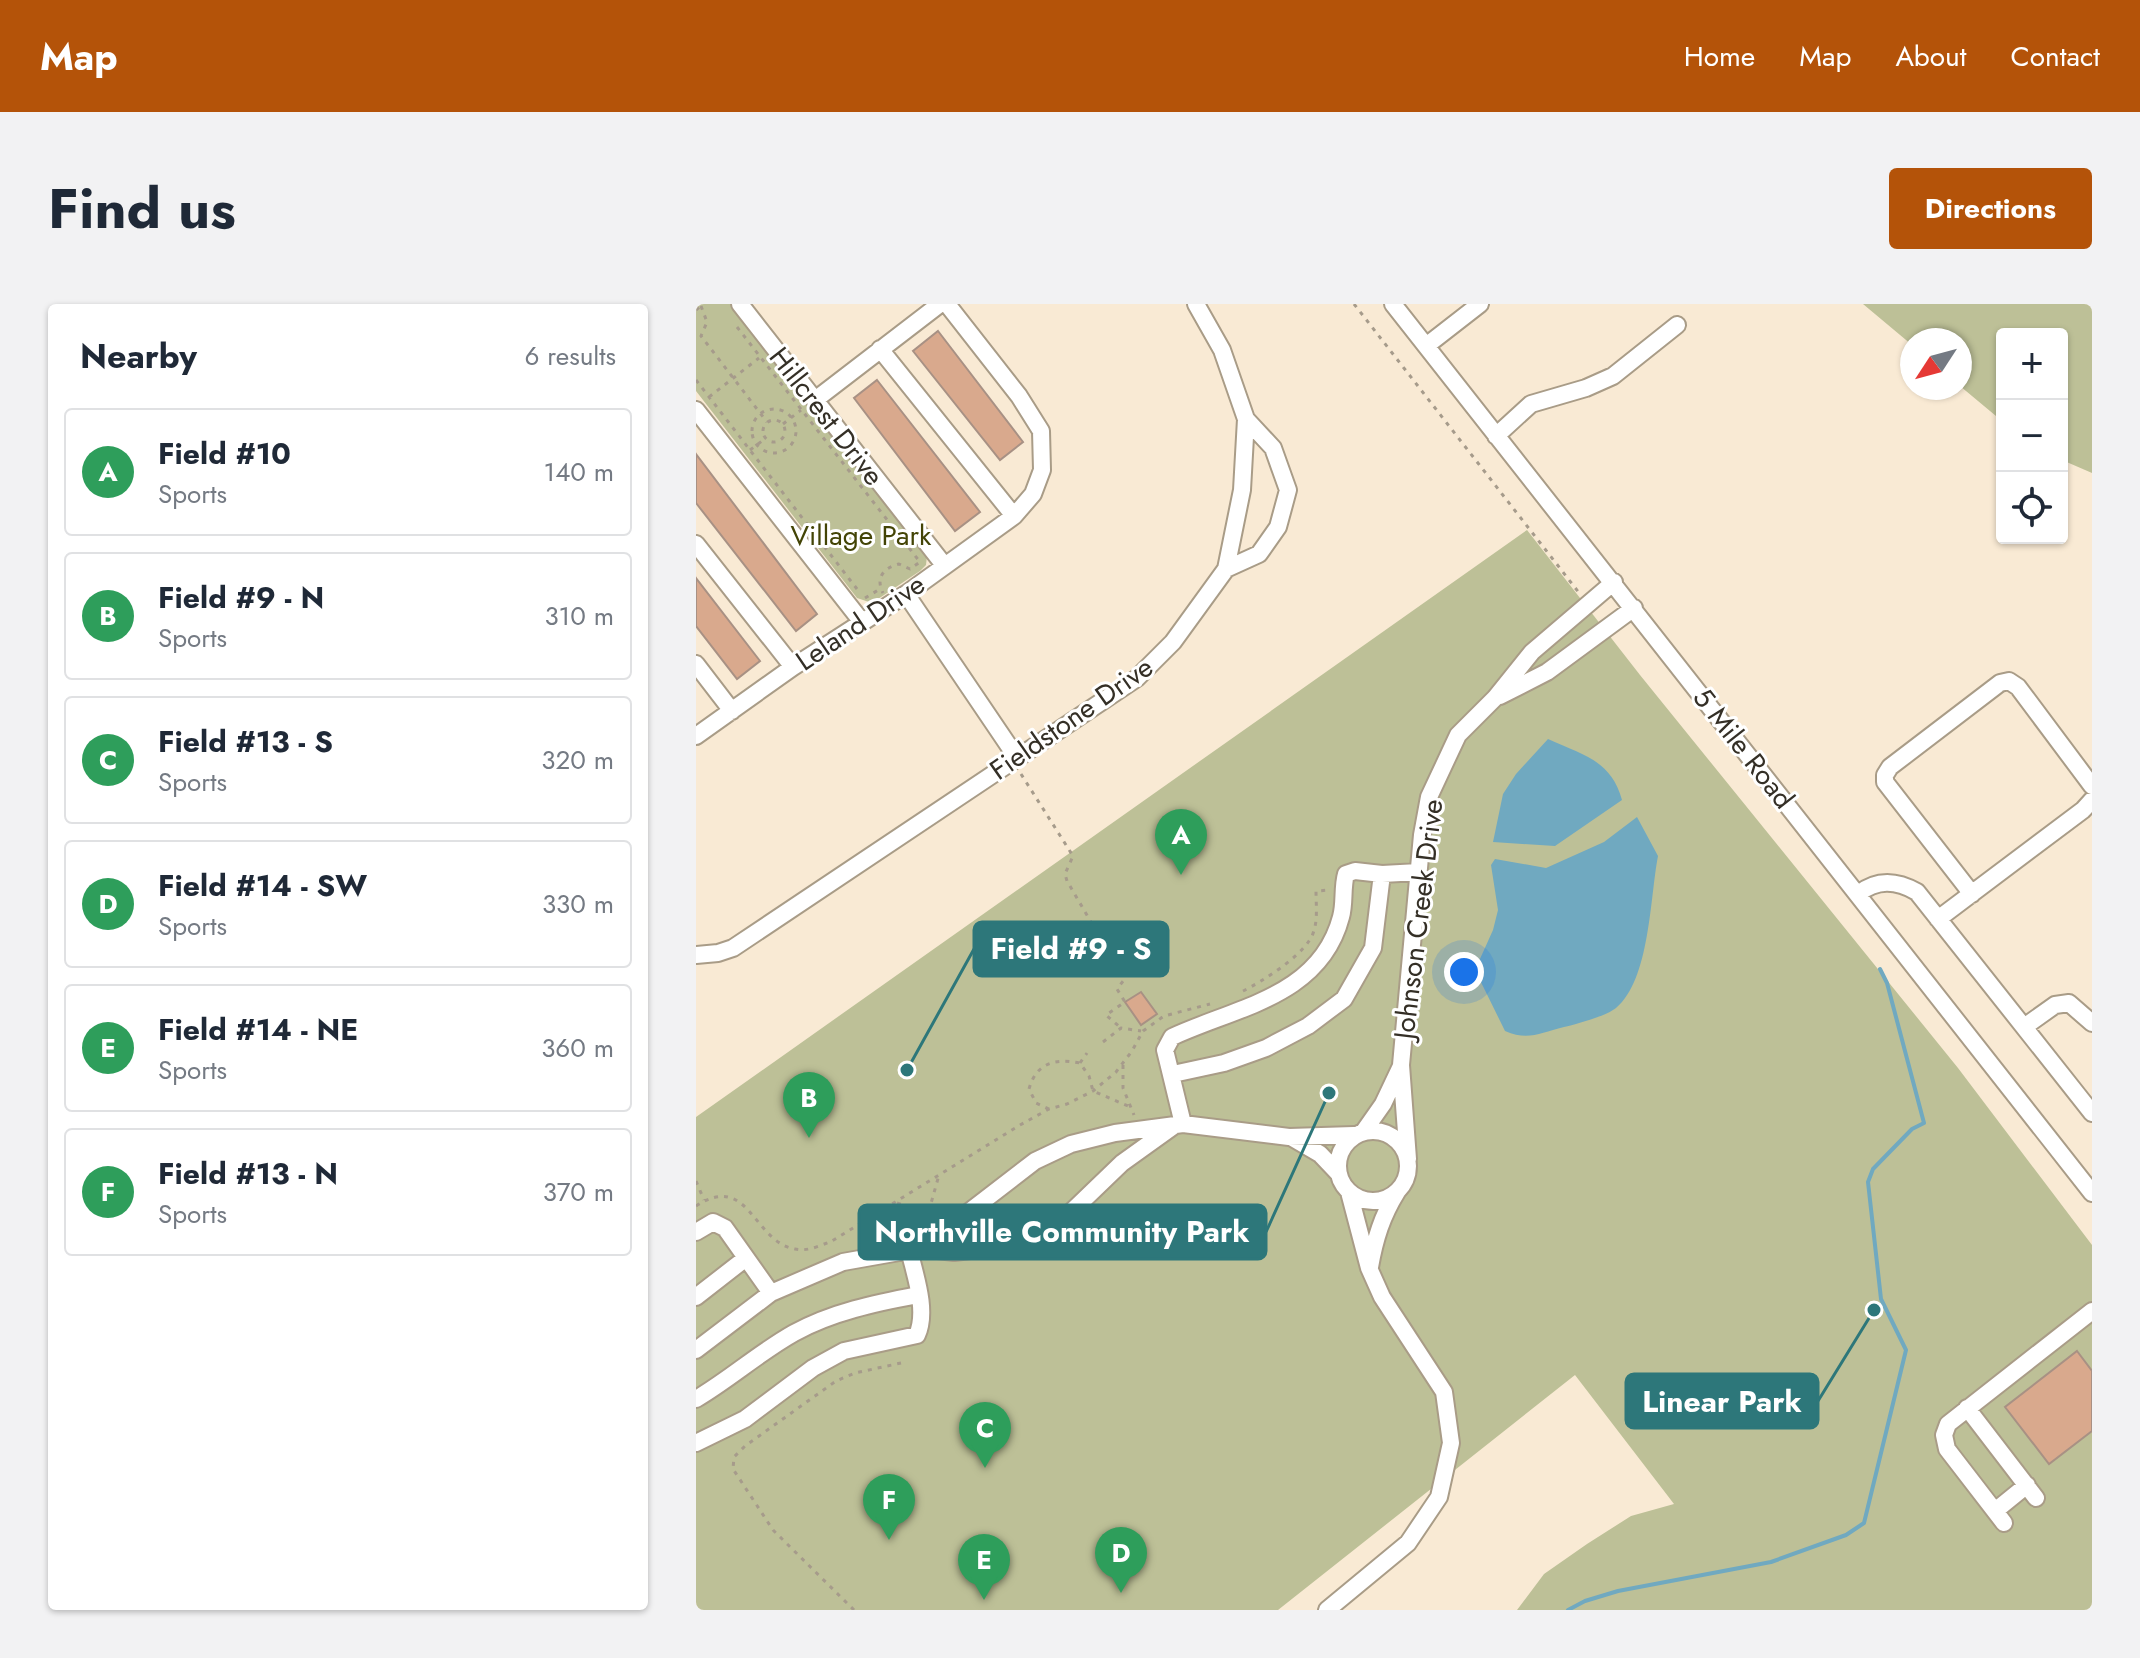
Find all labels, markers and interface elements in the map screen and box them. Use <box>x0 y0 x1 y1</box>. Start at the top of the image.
text: Map <box>40 29 118 84</box>
text: Home <box>1684 36 1755 77</box>
text: Map <box>1799 36 1851 77</box>
text: About <box>1895 36 1967 77</box>
text: Contact <box>2011 36 2100 77</box>
text: Find us <box>48 168 236 249</box>
button: Directions <box>1889 168 2092 249</box>
north arrow <box>1900 328 1972 400</box>
map controls <box>1996 328 2068 544</box>
button: + <box>1996 328 2068 400</box>
text: Nearby <box>80 332 197 381</box>
text: 6 results <box>524 337 616 375</box>
street label: Hillcrest Drive <box>759 338 894 494</box>
button: − <box>1996 400 2068 472</box>
text: Field #10 <box>158 432 291 475</box>
text: A <box>98 453 118 491</box>
text: 140 m <box>543 453 614 491</box>
button: locate <box>1996 472 2068 544</box>
text: Sports <box>158 475 227 513</box>
park label: Village Park <box>791 515 932 556</box>
street label: Leland Drive <box>787 564 933 681</box>
text: Field #9 - N <box>158 576 324 619</box>
text: B <box>99 597 117 635</box>
text: 310 m <box>544 597 614 635</box>
text: Sports <box>158 619 227 657</box>
street label: Fieldstone Drive <box>981 647 1161 790</box>
street label: 5 Mile Road <box>1683 679 1804 818</box>
text: Field #13 - S <box>158 720 333 763</box>
text: C <box>99 741 117 779</box>
text: 320 m <box>541 741 614 779</box>
text: Sports <box>158 763 227 801</box>
street label: Johnson Creek Drive <box>1383 797 1454 1045</box>
pin: A <box>1155 809 1207 875</box>
text: Field #14 - SW <box>158 864 367 907</box>
text: D <box>98 885 118 923</box>
text: 330 m <box>542 885 614 923</box>
text: Sports <box>158 907 227 945</box>
callout: Field #9 - S <box>974 922 1168 976</box>
text: Field #9 - S <box>990 927 1152 970</box>
your location <box>1444 952 1484 992</box>
text: Field #14 - NE <box>158 1008 358 1051</box>
text: E <box>100 1029 116 1067</box>
text: 360 m <box>541 1029 614 1067</box>
text: Sports <box>158 1051 227 1089</box>
pin: B <box>783 1072 835 1138</box>
text: Field #13 - N <box>158 1152 338 1195</box>
text: F <box>101 1173 115 1211</box>
text: 370 m <box>543 1173 614 1211</box>
text: Sports <box>158 1195 227 1233</box>
callout: Northville Community Park <box>859 1205 1266 1259</box>
text: Northville Community Park <box>874 1210 1250 1253</box>
callout: Linear Park <box>1626 1374 1818 1428</box>
text: Linear Park <box>1642 1380 1803 1423</box>
pin: C <box>959 1402 1011 1468</box>
pin: F <box>863 1474 915 1540</box>
pin: D <box>1095 1527 1147 1593</box>
pin: E <box>958 1534 1010 1600</box>

